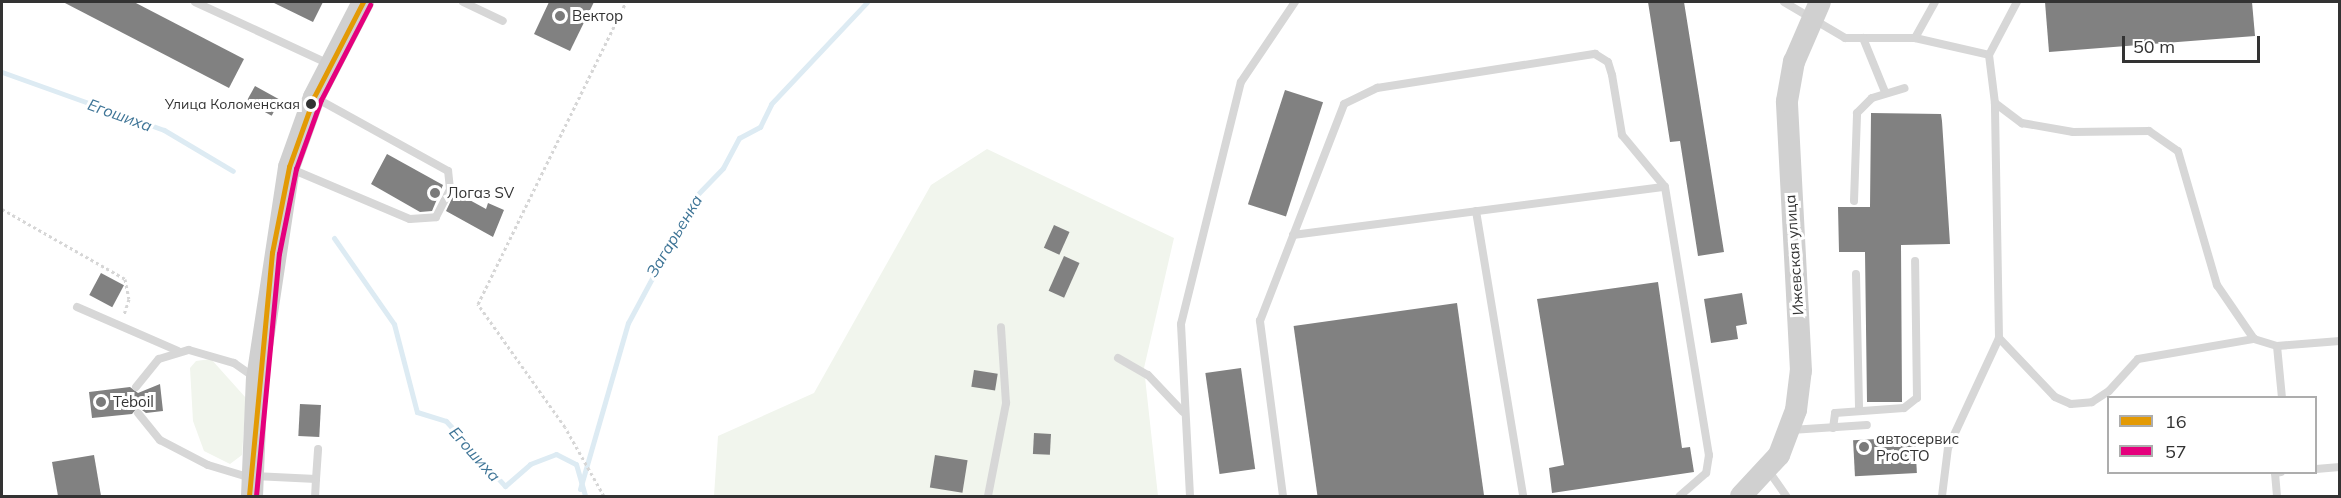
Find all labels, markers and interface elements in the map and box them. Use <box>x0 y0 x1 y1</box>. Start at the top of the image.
place label: Вектор <box>572 7 623 25</box>
marker: Вектор <box>553 9 567 23</box>
scale bar <box>2125 24 2263 62</box>
text: 50 m <box>2133 35 2175 58</box>
water label: Егошиха <box>85 95 155 135</box>
place label: Улица Коломенская <box>165 96 300 112</box>
marker: Улица Коломенская <box>305 98 317 110</box>
place label: Логаз SV <box>447 184 514 202</box>
marker: Логаз SV <box>428 186 442 200</box>
water label: Загарьенка <box>642 191 706 281</box>
street label: Ижевская улица <box>1781 194 1807 316</box>
place label: Teboil <box>113 393 154 411</box>
marker: Teboil <box>94 395 108 409</box>
legend <box>2107 396 2317 474</box>
text: 16 <box>2165 410 2187 433</box>
water label: Егошиха <box>446 423 504 485</box>
place label: автосервис ProСТО <box>1876 429 1959 464</box>
marker: автосервис ProСТО <box>1857 440 1871 454</box>
text: 57 <box>2165 440 2187 463</box>

